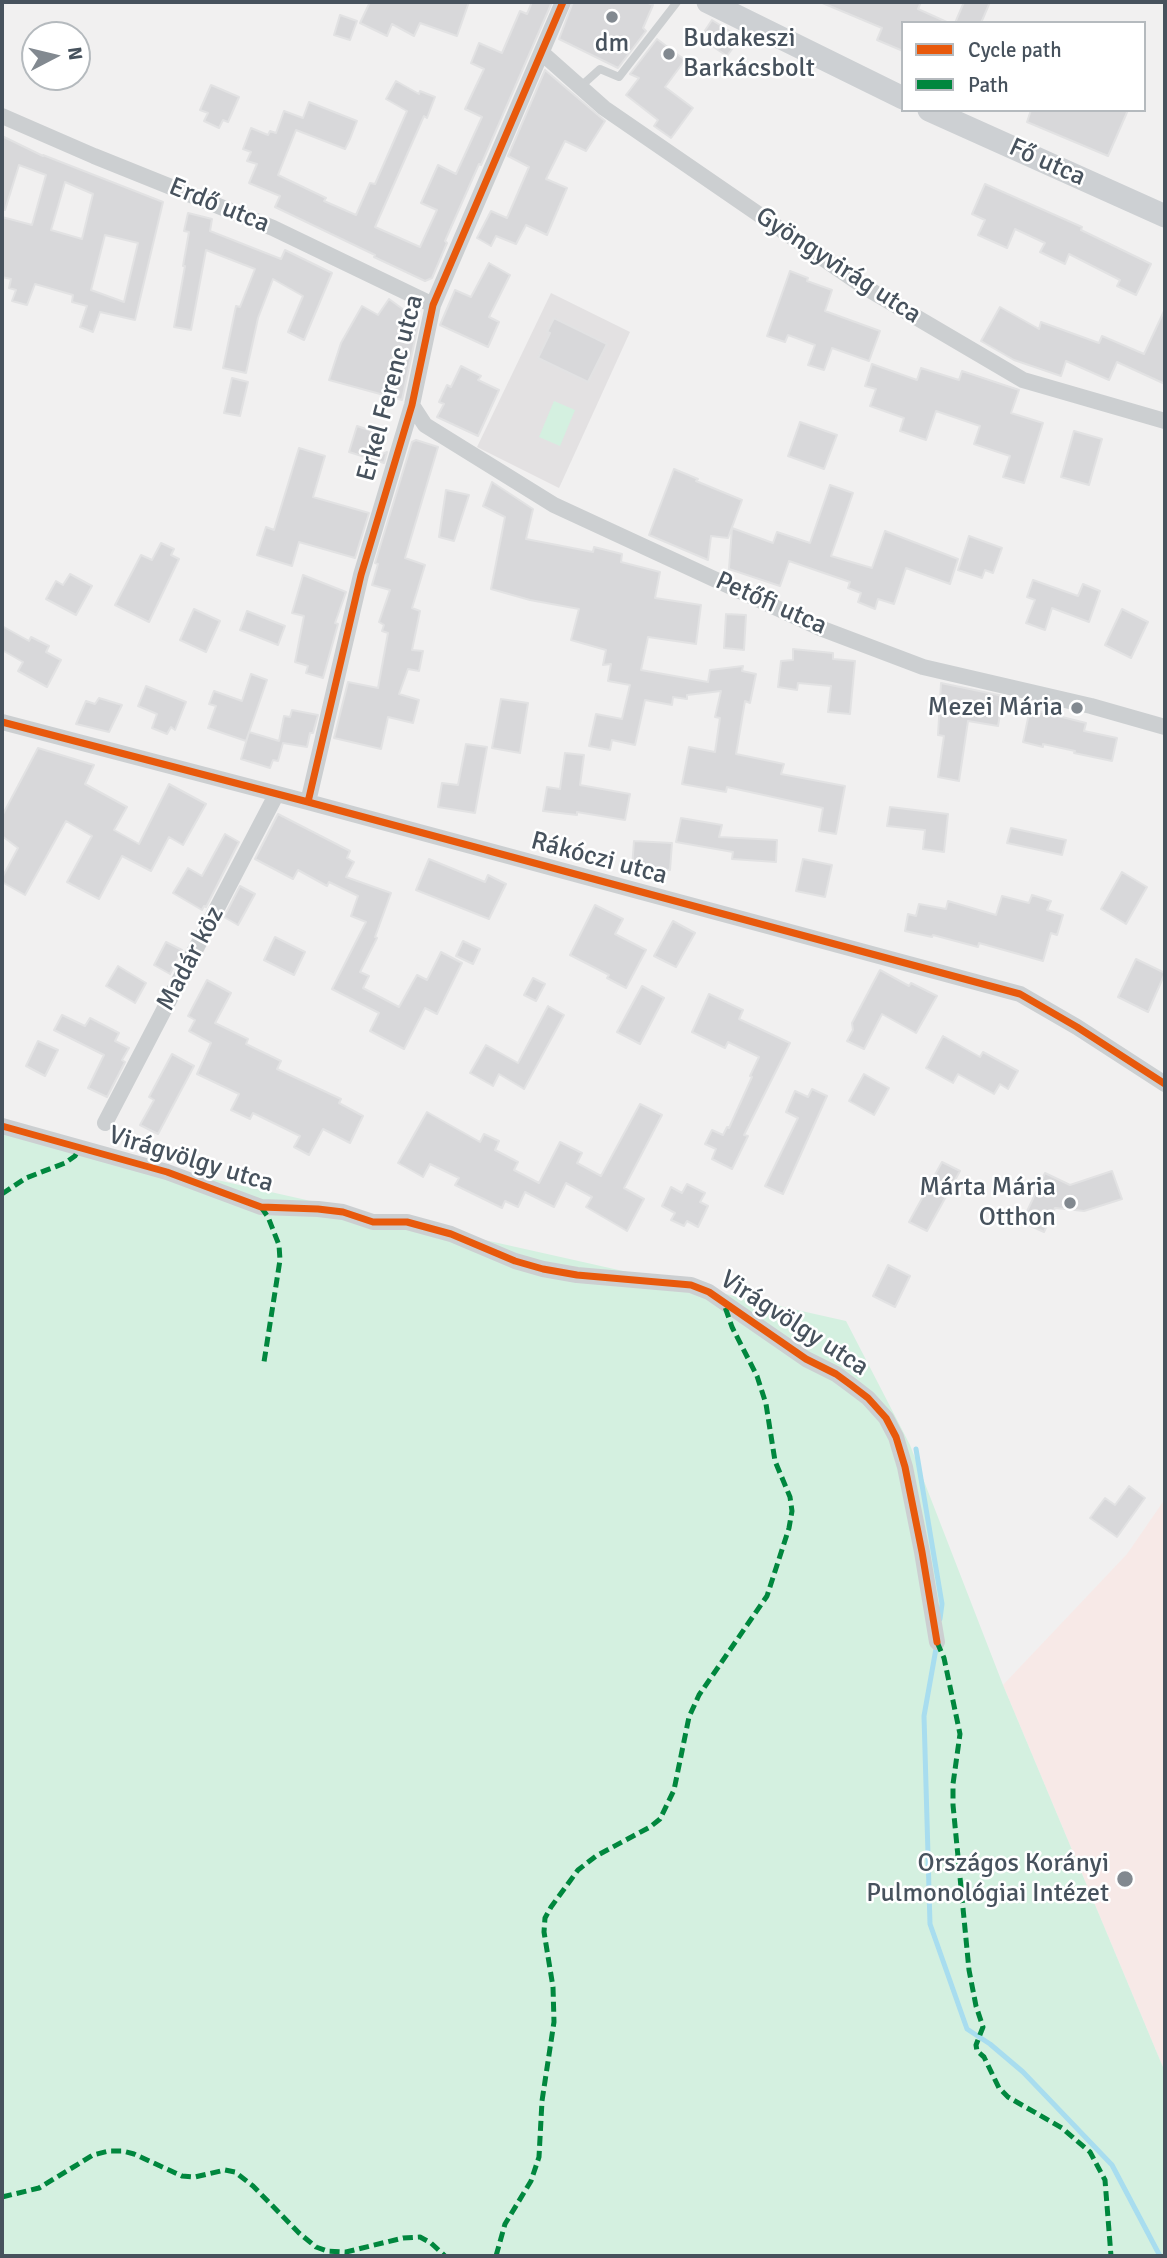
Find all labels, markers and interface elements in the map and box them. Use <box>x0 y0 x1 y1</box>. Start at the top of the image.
marker: dm <box>604 9 620 25</box>
north arrow <box>21 21 91 91</box>
legend <box>901 21 1146 112</box>
place label: Budakeszi Barkácsbolt <box>683 23 815 84</box>
place label: dm <box>595 28 629 60</box>
text: Cycle path <box>968 37 1062 63</box>
text: N <box>62 46 88 62</box>
marker: Budakeszi Barkácsbolt <box>661 46 677 62</box>
text: Path <box>968 72 1009 98</box>
street label: Fő utca <box>1004 132 1090 194</box>
street label: Erdő utca <box>164 172 274 240</box>
street label: Gyöngyvirág utca <box>749 201 927 331</box>
street label: Erkel Ferenc utca <box>351 291 431 485</box>
street label: Petőfi utca <box>710 566 832 642</box>
place label: Mezei Mária <box>928 692 1063 724</box>
marker: Mezei Mária <box>1069 700 1085 716</box>
street label: Rákóczi utca <box>527 826 671 892</box>
street label: Madár köz <box>151 902 231 1016</box>
street label: Virágvölgy utca <box>105 1120 277 1200</box>
place label: Márta Mária Otthon <box>919 1172 1056 1234</box>
marker: Márta Mária Otthon <box>1062 1195 1078 1211</box>
street label: Virágvölgy utca <box>714 1264 874 1384</box>
place label: Országos Korányi Pulmonológiai Intézet <box>866 1848 1109 1910</box>
marker: Országos Korányi Pulmonológiai Intézet <box>1115 1869 1135 1889</box>

